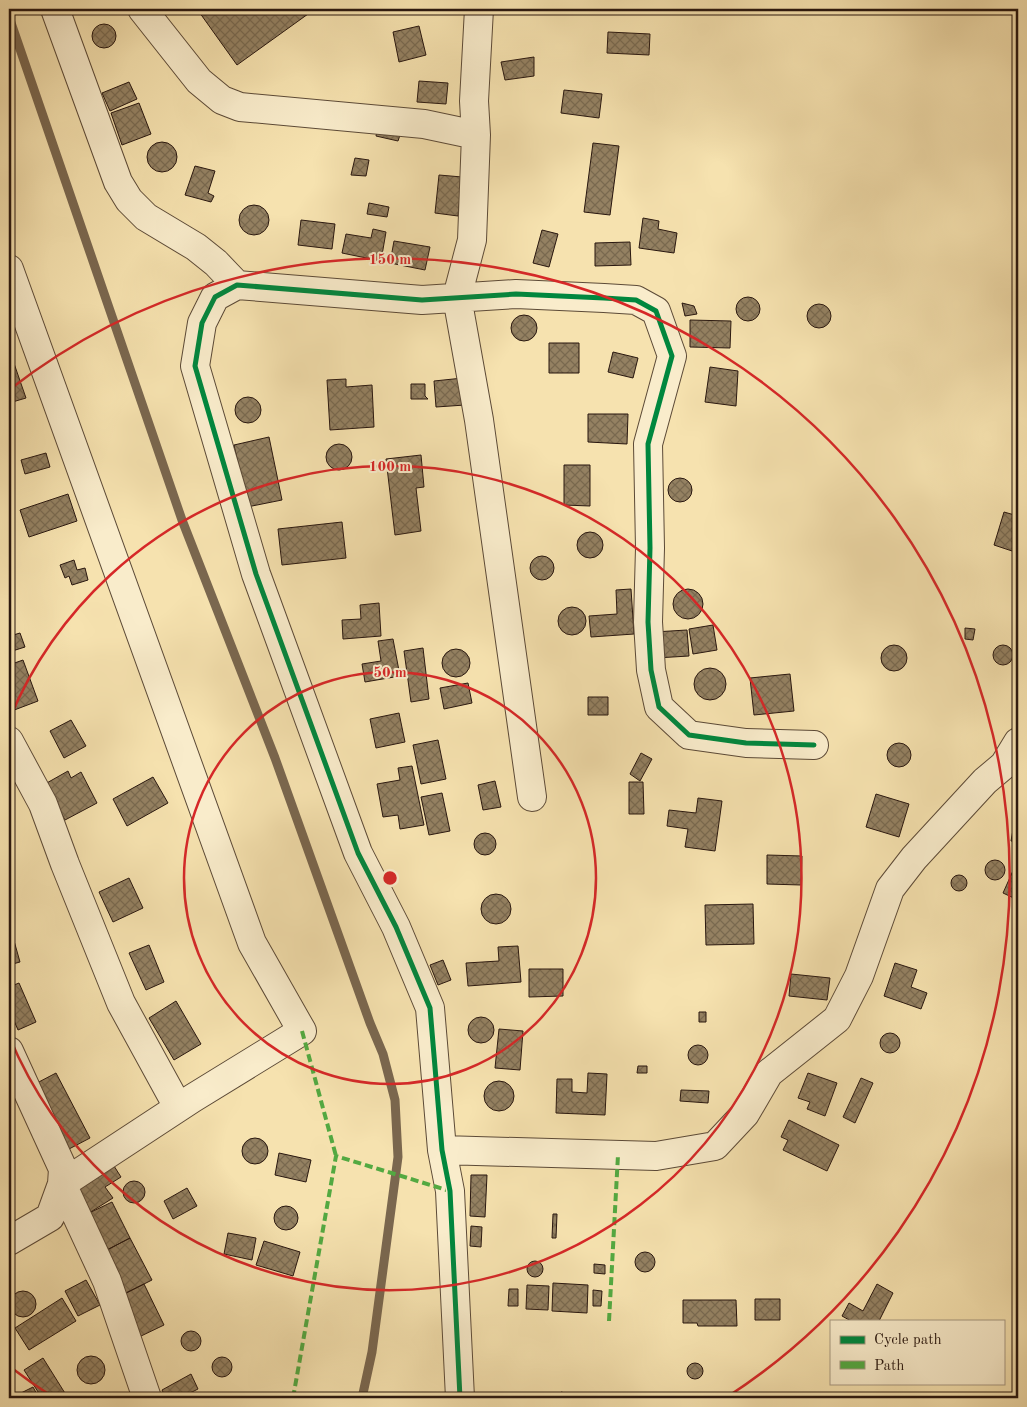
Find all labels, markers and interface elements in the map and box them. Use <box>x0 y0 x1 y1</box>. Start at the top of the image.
text: 150 m <box>369 253 411 268</box>
text: 100 m <box>369 460 411 475</box>
text: 50 m <box>373 666 407 681</box>
centre of rings <box>381 869 399 887</box>
legend <box>830 1320 1004 1384</box>
text: Cycle path <box>874 1333 942 1348</box>
text: Path <box>874 1359 904 1374</box>

